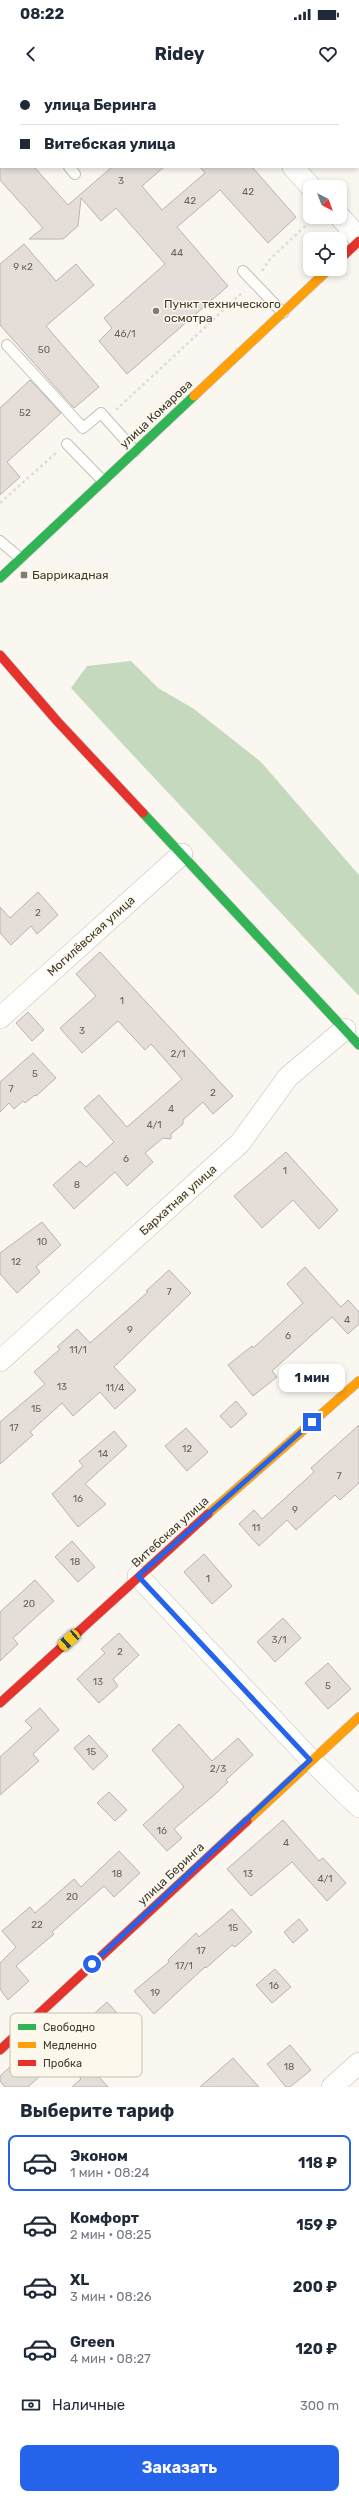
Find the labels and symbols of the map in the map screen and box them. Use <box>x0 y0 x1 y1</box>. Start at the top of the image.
house number: 3 <box>118 175 124 187</box>
north arrow <box>303 180 347 224</box>
house number: 42 <box>242 186 254 198</box>
house number: 42 <box>184 195 196 207</box>
house number: 44 <box>171 247 183 259</box>
house number: 9 к2 <box>13 261 33 273</box>
place label: Пункт технического осмотра <box>164 297 281 325</box>
marker: Пункт технического осмотра <box>151 306 161 316</box>
house number: 46/1 <box>114 328 136 340</box>
house number: 50 <box>38 344 50 356</box>
street label: улица Комарова <box>117 377 195 451</box>
house number: 52 <box>19 407 31 419</box>
place label: Баррикадная <box>32 568 109 582</box>
marker: Баррикадная <box>19 570 29 580</box>
street label: Могилёвская улица <box>44 893 138 979</box>
house number: 2 <box>35 907 41 919</box>
house number: 1 <box>120 995 124 1007</box>
house number: 3 <box>79 1025 85 1037</box>
house number: 2/1 <box>171 1048 185 1060</box>
house number: 5 <box>32 1068 38 1080</box>
house number: 7 <box>8 1083 14 1095</box>
house number: 2 <box>210 1087 216 1099</box>
house number: 4 <box>168 1103 174 1115</box>
house number: 4/1 <box>146 1119 162 1131</box>
house number: 6 <box>123 1153 129 1165</box>
street label: Бархатная улица <box>137 1162 219 1238</box>
house number: 1 <box>283 1165 287 1177</box>
house number: 8 <box>74 1179 80 1191</box>
house number: 10 <box>37 1236 47 1248</box>
house number: 12 <box>11 1256 21 1268</box>
house number: 7 <box>166 1286 172 1298</box>
house number: 4 <box>344 1314 350 1326</box>
house number: 9 <box>127 1324 133 1336</box>
house number: 6 <box>285 1330 291 1342</box>
house number: 11/1 <box>69 1344 87 1356</box>
callout: 1 мин <box>279 1364 345 1392</box>
house number: 13 <box>57 1381 67 1393</box>
house number: 11/4 <box>105 1382 125 1394</box>
house number: 15 <box>31 1403 41 1415</box>
route end <box>303 1413 321 1431</box>
house number: 17 <box>9 1422 19 1434</box>
house number: 12 <box>182 1443 192 1455</box>
house number: 14 <box>98 1448 108 1460</box>
house number: 7 <box>336 1470 342 1482</box>
house number: 16 <box>73 1493 83 1505</box>
street label: Витебская улица <box>129 1494 211 1570</box>
house number: 9 <box>292 1504 298 1516</box>
house number: 11 <box>252 1522 260 1534</box>
house number: 18 <box>70 1556 80 1568</box>
house number: 1 <box>206 1573 210 1585</box>
house number: 20 <box>23 1598 35 1610</box>
car <box>56 1628 82 1652</box>
house number: 3/1 <box>271 1634 287 1646</box>
house number: 2 <box>117 1646 123 1658</box>
house number: 13 <box>93 1676 103 1688</box>
house number: 5 <box>325 1680 331 1692</box>
house number: 15 <box>86 1746 96 1758</box>
house number: 2/3 <box>210 1763 226 1775</box>
house number: 16 <box>157 1825 167 1837</box>
house number: 4 <box>283 1837 289 1849</box>
street label: улица Беринга <box>135 1840 207 1908</box>
house number: 18 <box>112 1868 122 1880</box>
house number: 13 <box>243 1868 253 1880</box>
house number: 4/1 <box>317 1873 333 1885</box>
house number: 20 <box>66 1891 78 1903</box>
house number: 22 <box>31 1919 43 1931</box>
house number: 15 <box>228 1922 238 1934</box>
house number: 17 <box>196 1945 206 1957</box>
route start <box>83 1955 101 1973</box>
house number: 17/1 <box>175 1960 193 1972</box>
house number: 16 <box>269 1980 279 1992</box>
house number: 19 <box>150 1987 160 1999</box>
legend <box>10 2013 142 2077</box>
text: Свободно <box>43 2021 95 2034</box>
text: Медленно <box>43 2039 97 2052</box>
text: Пробка <box>43 2057 82 2070</box>
house number: 18 <box>284 2061 294 2073</box>

